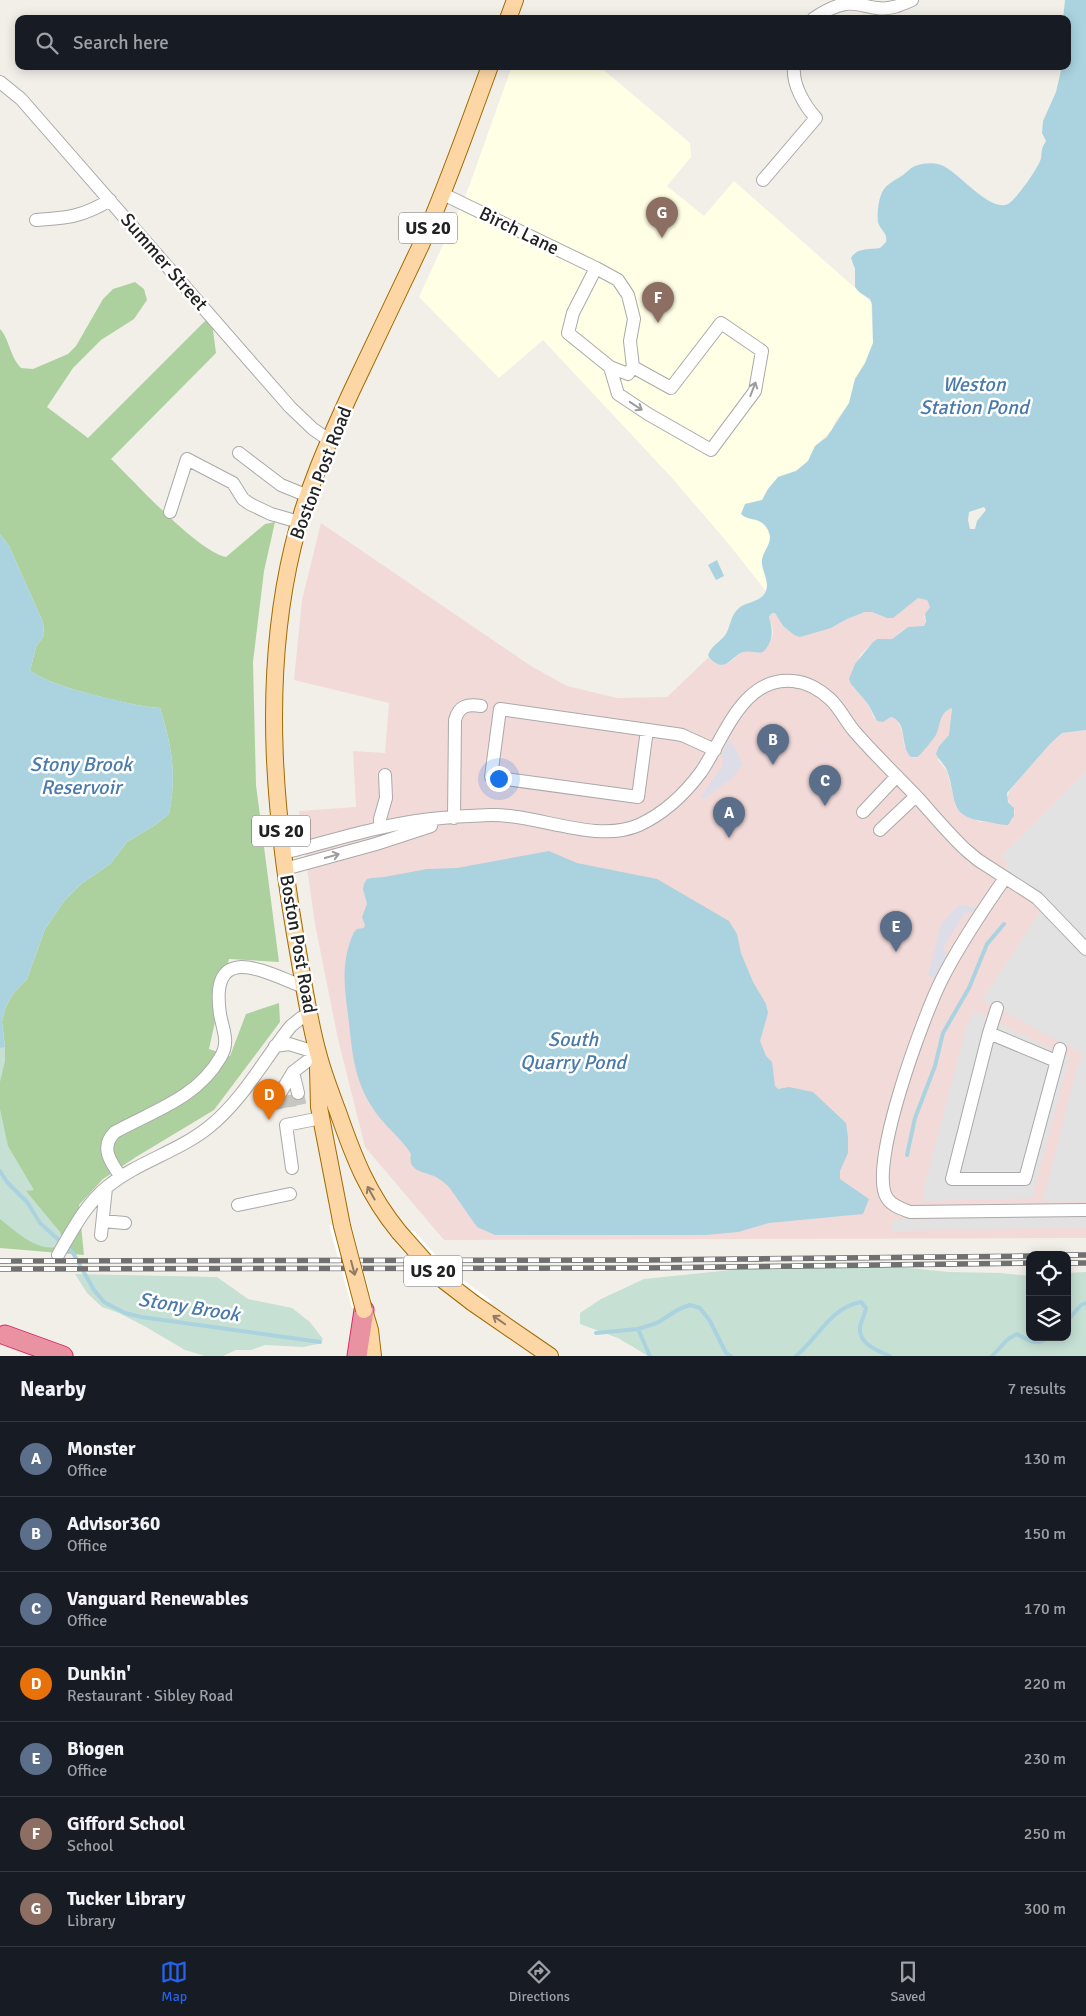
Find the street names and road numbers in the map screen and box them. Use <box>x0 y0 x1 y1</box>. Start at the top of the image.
street label: Birch Lane <box>475 201 563 261</box>
street label: Summer Street <box>115 208 213 316</box>
road number: US 20 <box>399 212 457 244</box>
street label: Boston Post Road <box>285 403 357 543</box>
road number: US 20 <box>252 816 310 846</box>
street label: Boston Post Road <box>274 873 322 1015</box>
road number: US 20 <box>404 1256 462 1286</box>

